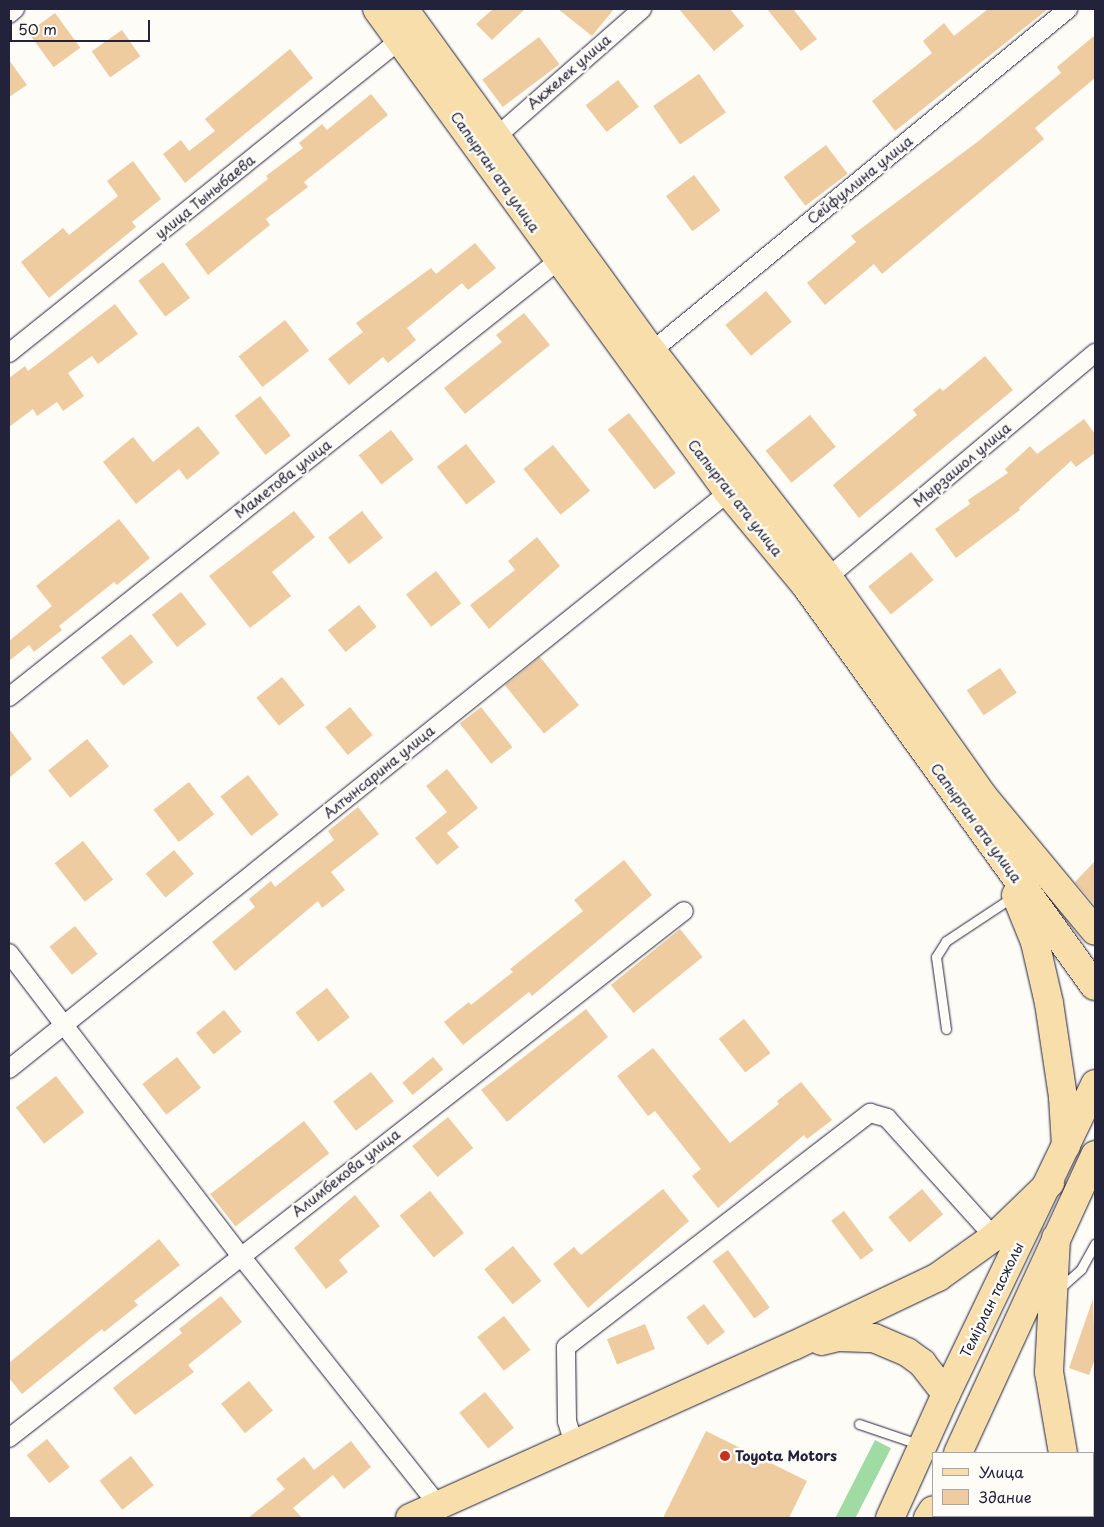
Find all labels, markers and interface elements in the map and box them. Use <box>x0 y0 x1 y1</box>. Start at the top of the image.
scale bar <box>12 10 152 42</box>
text: 50 m <box>18 17 57 40</box>
street label: Акжелек улица <box>523 31 615 113</box>
street label: Сапырган ата улица <box>447 108 543 236</box>
street label: Сейфуллина улица <box>804 132 916 228</box>
street label: улица Тыныбаева <box>151 151 259 243</box>
street label: Мырзашол улица <box>910 419 1014 511</box>
street label: Маметова улица <box>231 436 335 522</box>
street label: Сапырган ата улица <box>684 436 786 560</box>
street label: Алтынсарина улица <box>320 722 438 822</box>
street label: Сапырган ата улица <box>927 760 1025 886</box>
street label: Алимбекова улица <box>288 1125 404 1221</box>
street label: Темірлан тасжолы <box>957 1240 1027 1360</box>
place label: Toyota Motors <box>735 1448 837 1464</box>
marker: Toyota Motors <box>719 1450 731 1462</box>
legend <box>932 1452 1094 1517</box>
text: Улица <box>979 1460 1024 1483</box>
text: Здание <box>979 1485 1032 1508</box>

